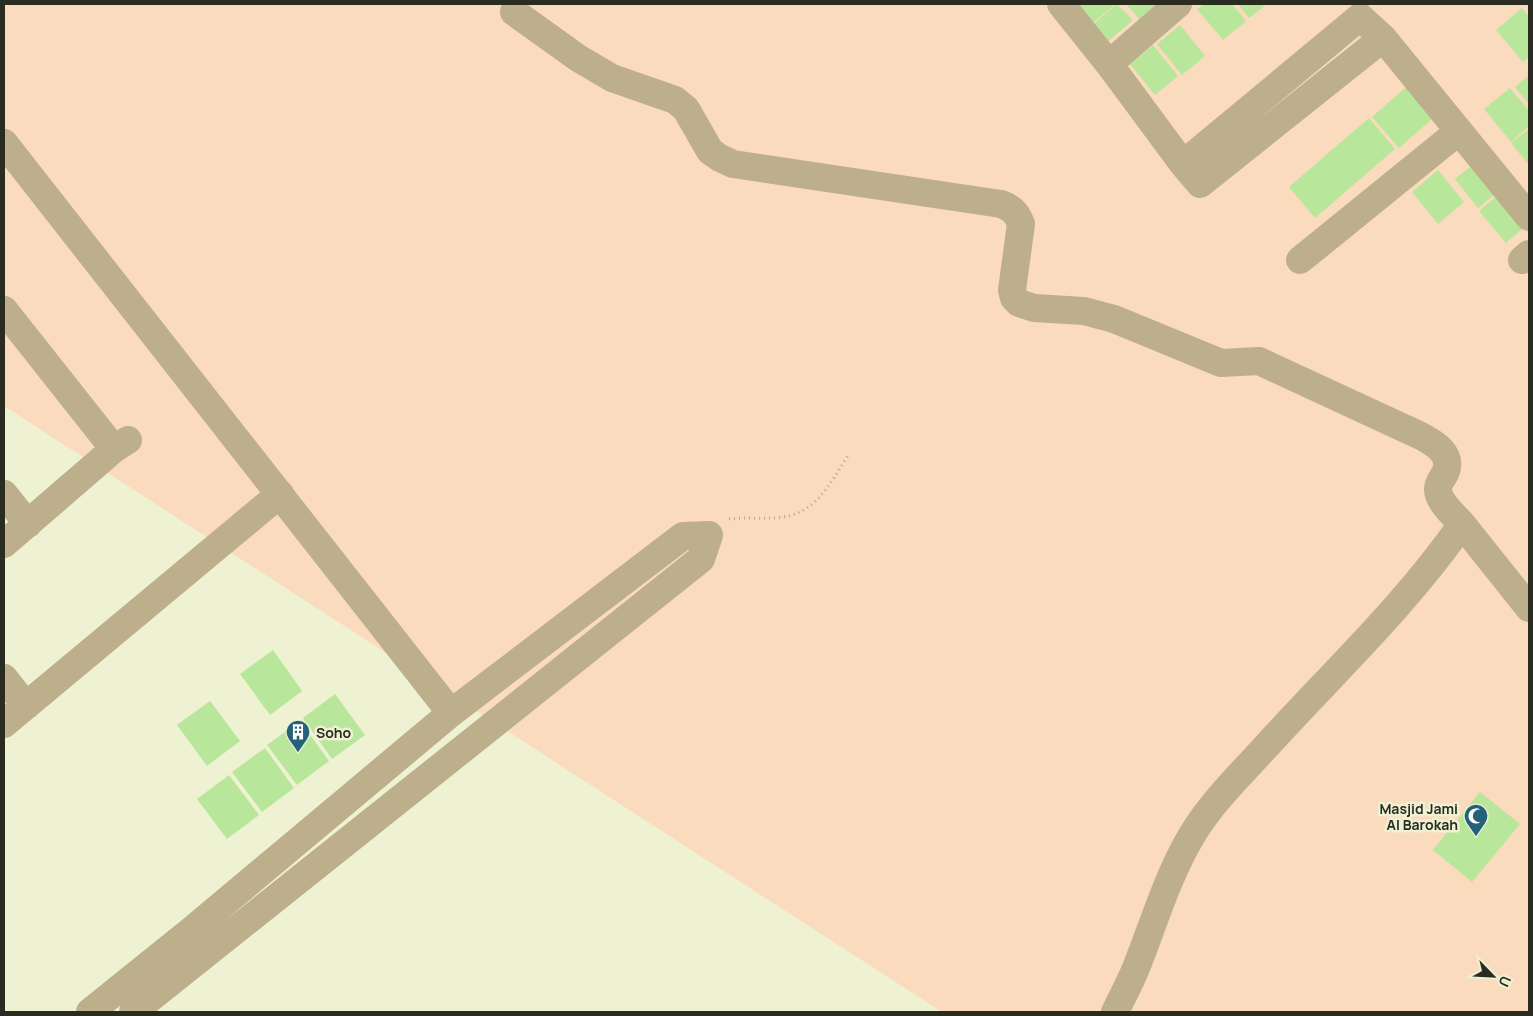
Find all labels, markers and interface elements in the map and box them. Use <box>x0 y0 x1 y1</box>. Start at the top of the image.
building icon: Soho <box>285 719 311 753</box>
place label: Soho <box>316 723 352 742</box>
place label: Masjid Jami Al Barokah <box>1379 799 1458 834</box>
mosque icon: Masjid Jami Al Barokah <box>1463 803 1489 837</box>
north arrow <box>1468 951 1518 1001</box>
text: U <box>1495 973 1516 990</box>

